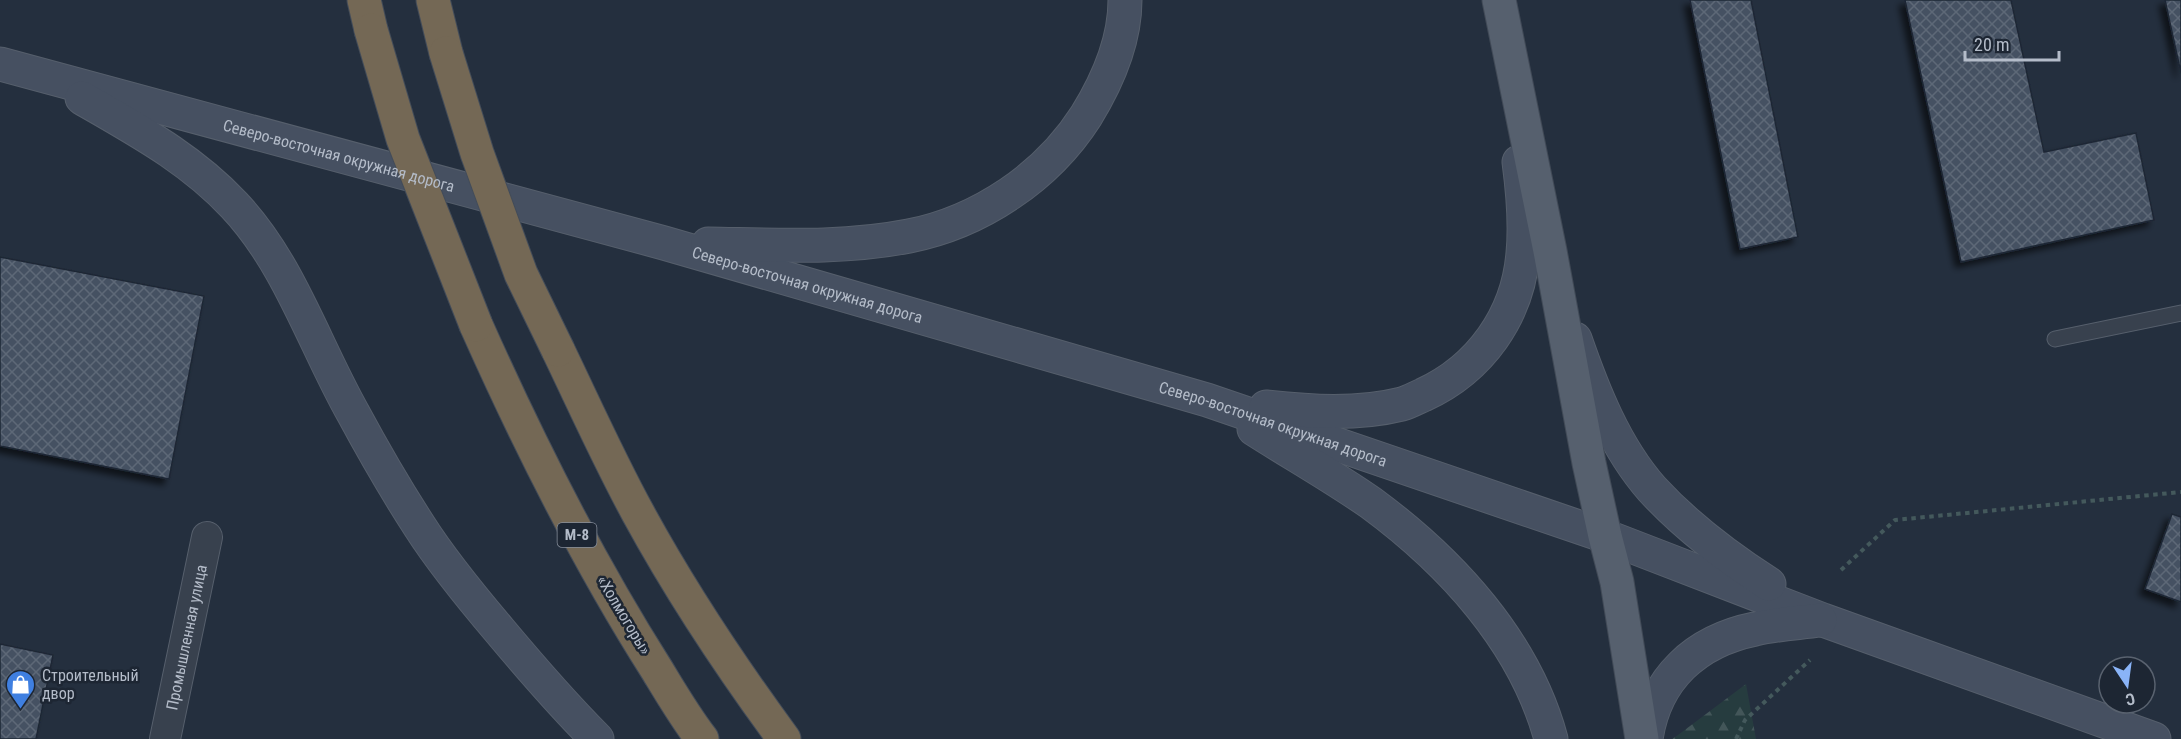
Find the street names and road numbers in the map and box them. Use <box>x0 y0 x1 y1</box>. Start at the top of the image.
street label: Северо-восточная окружная дорога <box>221 115 457 196</box>
street label: Северо-восточная окружная дорога <box>690 242 925 327</box>
street label: Северо-восточная окружная дорога <box>1157 377 1389 470</box>
road number: М-8 <box>558 523 596 547</box>
street label: Промышленная улица <box>162 563 211 712</box>
street label: «Холмогоры» <box>593 572 655 658</box>

